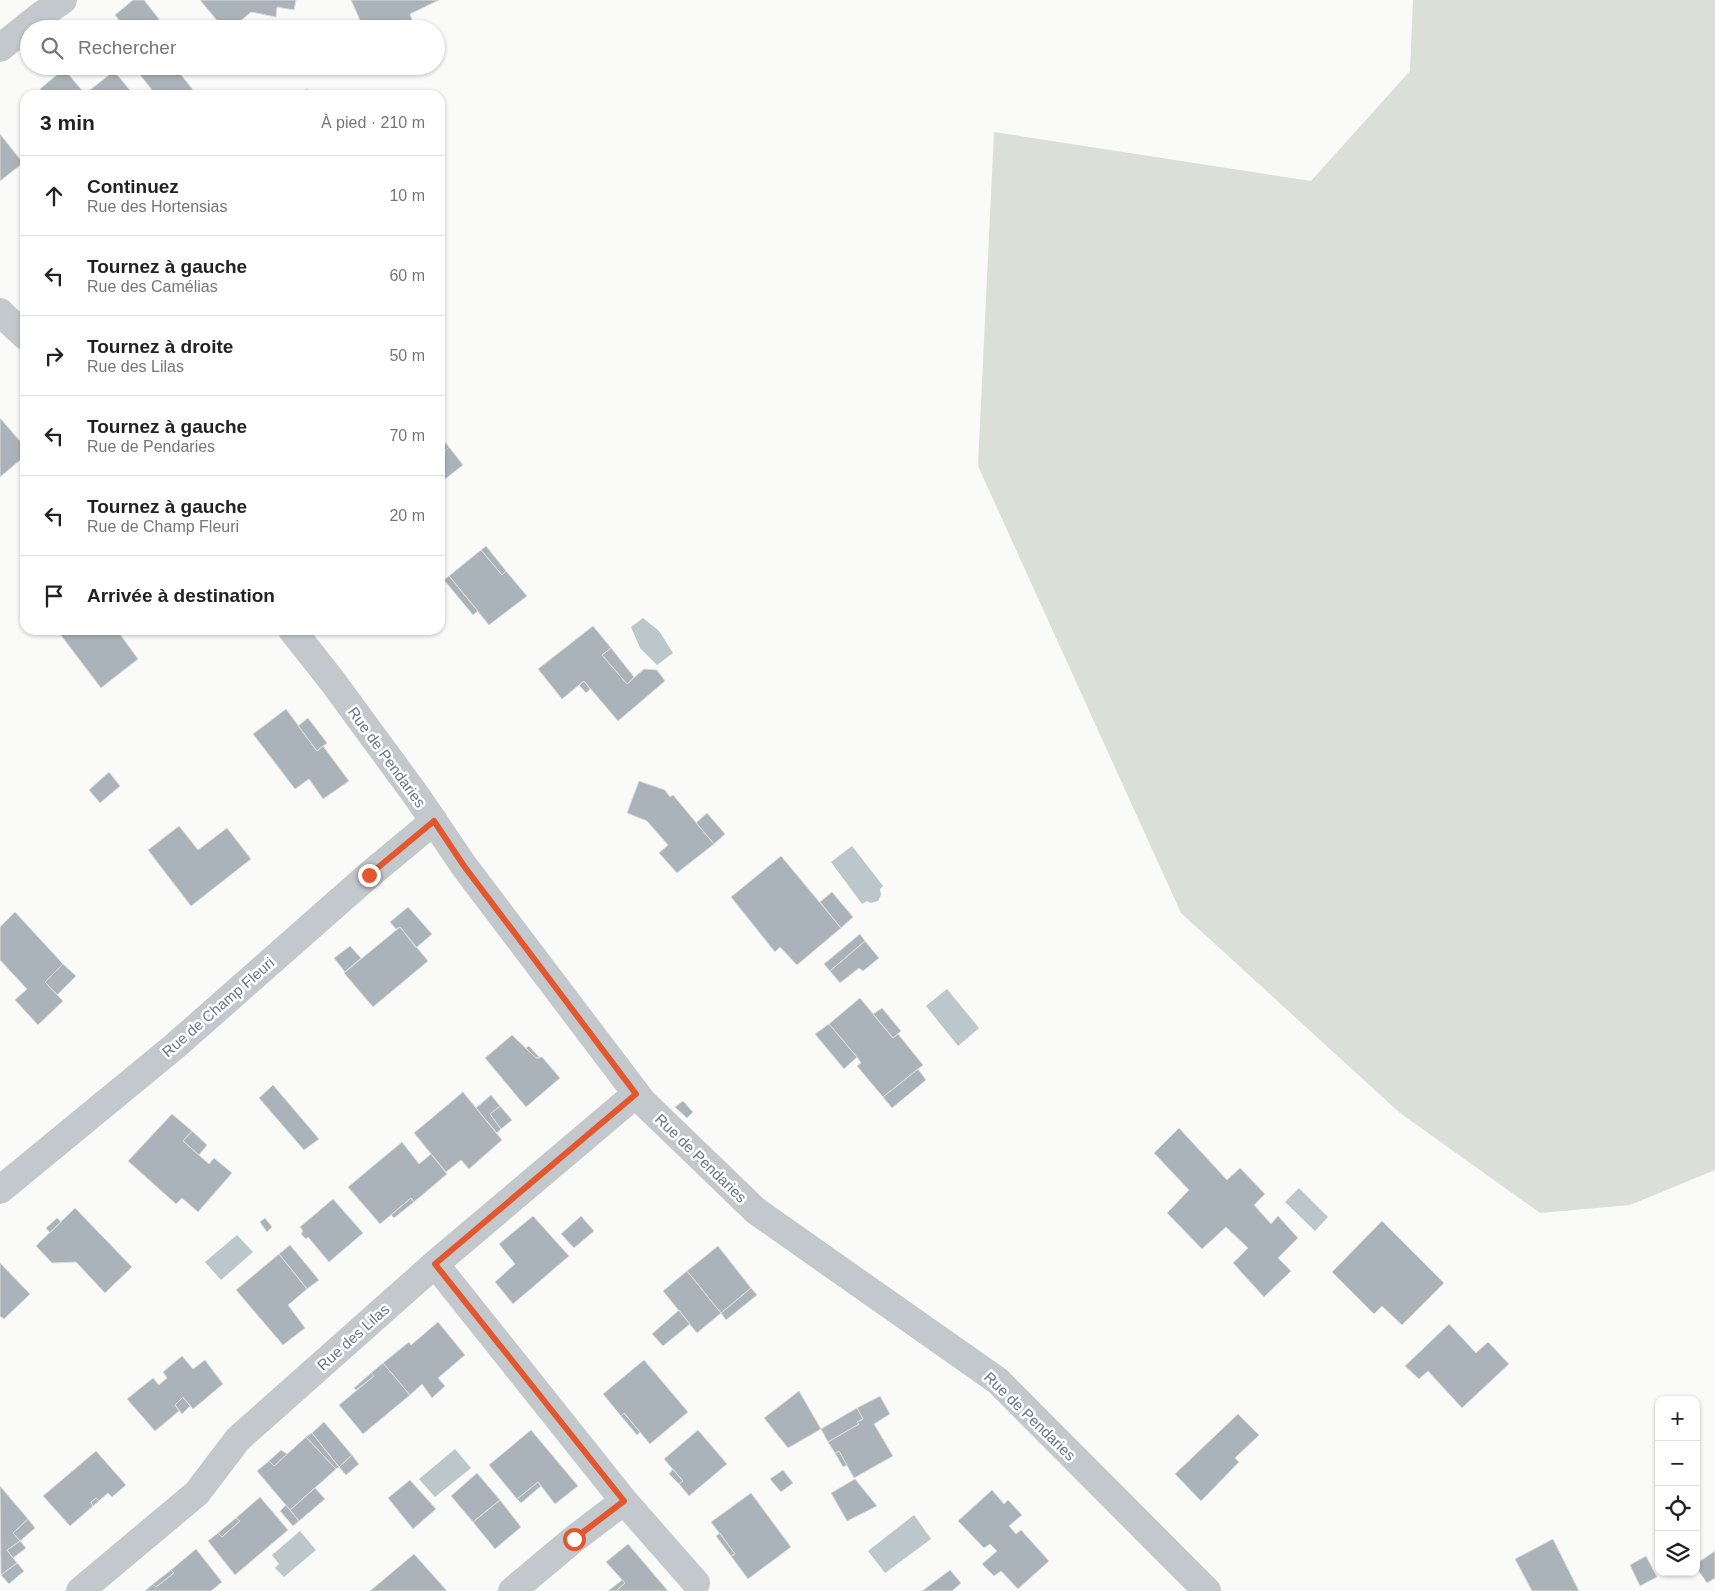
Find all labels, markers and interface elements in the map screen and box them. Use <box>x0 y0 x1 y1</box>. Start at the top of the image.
search box <box>20 20 445 75</box>
icon: search <box>38 34 66 62</box>
text: Rechercher <box>78 37 176 58</box>
text: 3 min <box>40 111 95 134</box>
text: À pied · 210 m <box>321 114 425 131</box>
text: Continuez <box>87 176 179 197</box>
icon: ahead <box>40 182 68 210</box>
text: 10 m <box>389 187 425 204</box>
text: Rue des Hortensias <box>87 198 228 215</box>
text: Tournez à gauche <box>87 256 247 277</box>
icon: left <box>40 262 68 290</box>
text: 60 m <box>389 267 425 284</box>
text: Rue des Camélias <box>87 278 218 295</box>
text: Tournez à droite <box>87 336 233 357</box>
icon: right <box>40 342 68 370</box>
text: 50 m <box>389 347 425 364</box>
text: Rue des Lilas <box>87 358 184 375</box>
text: Tournez à gauche <box>87 416 247 437</box>
icon: left <box>40 422 68 450</box>
text: 70 m <box>389 427 425 444</box>
text: Rue de Pendaries <box>87 438 215 455</box>
text: Tournez à gauche <box>87 496 247 517</box>
icon: left <box>40 502 68 530</box>
text: 20 m <box>389 507 425 524</box>
text: Rue de Champ Fleuri <box>87 518 239 535</box>
icon: arrive <box>40 582 68 610</box>
text: Arrivée à destination <box>87 585 275 606</box>
street label: Rue de Pendaries <box>345 703 429 811</box>
route end <box>358 864 381 887</box>
street label: Rue de Champ Fleuri <box>159 954 277 1060</box>
street label: Rue de Pendaries <box>652 1110 750 1206</box>
street label: Rue des Lilas <box>314 1300 392 1374</box>
street label: Rue de Pendaries <box>981 1368 1079 1464</box>
map controls <box>1655 1396 1700 1576</box>
button: + <box>1655 1396 1700 1441</box>
button: − <box>1655 1441 1700 1486</box>
button: locate <box>1655 1486 1700 1531</box>
route start <box>563 1528 586 1551</box>
button: layers <box>1655 1531 1700 1576</box>

